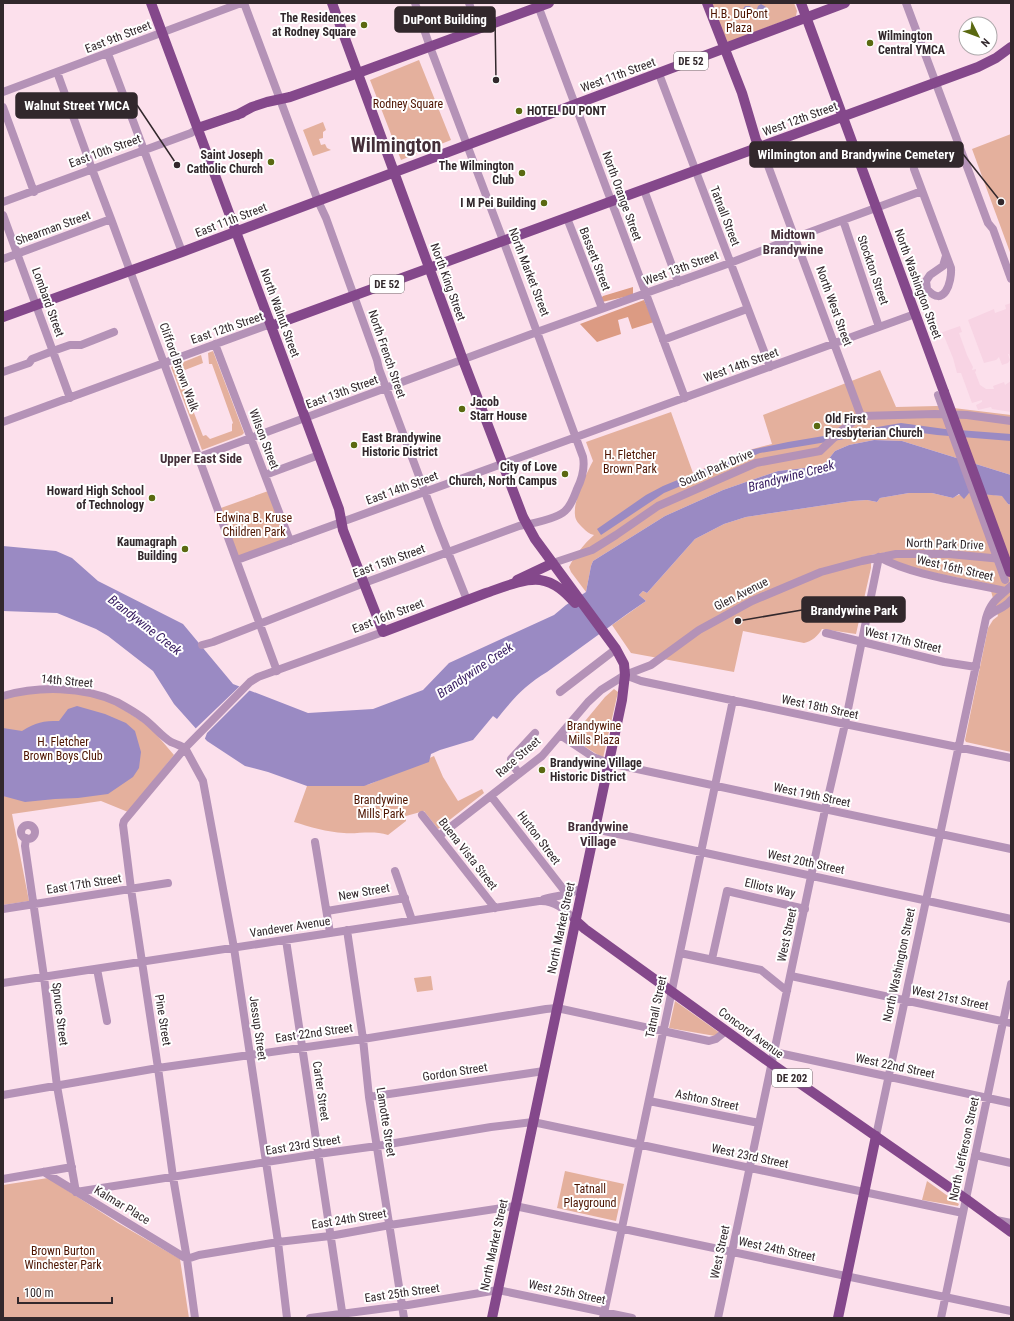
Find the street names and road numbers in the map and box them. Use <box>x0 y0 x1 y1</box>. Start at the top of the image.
street label: East 9th Street <box>83 18 153 56</box>
road number: DE 52 <box>674 52 708 70</box>
street label: West 11th Street <box>579 55 658 95</box>
street label: West 12th Street <box>761 99 840 139</box>
street label: East 10th Street <box>67 131 143 170</box>
street label: North Orange Street <box>599 149 645 243</box>
street label: Tatnall Street <box>707 184 743 248</box>
street label: East 11th Street <box>193 200 269 240</box>
street label: Shearman Street <box>14 208 93 248</box>
street label: Bassett Street <box>576 225 614 293</box>
street label: North Market Street <box>506 226 552 318</box>
street label: North Washington Street <box>892 227 945 341</box>
street label: Stockton Street <box>855 233 892 307</box>
street label: North King Street <box>427 241 469 323</box>
street label: West 13th Street <box>642 248 721 288</box>
street label: North West Street <box>813 264 855 348</box>
street label: Lombard Street <box>29 265 67 339</box>
street label: North Walnut Street <box>258 267 303 360</box>
road number: DE 52 <box>370 275 404 293</box>
street label: North French Street <box>365 308 409 400</box>
street label: East 12th Street <box>189 309 265 347</box>
street label: Clifford Brown Walk <box>156 321 202 414</box>
street label: West 14th Street <box>702 345 781 385</box>
street label: East 13th Street <box>304 372 380 411</box>
street label: Wilson Street <box>246 407 282 471</box>
street label: South Park Drive <box>677 446 755 490</box>
street label: East 14th Street <box>364 468 440 507</box>
street label: North Park Drive <box>906 536 984 552</box>
street label: East 15th Street <box>351 541 427 580</box>
street label: West 16th Street <box>915 552 995 584</box>
street label: Glen Avenue <box>712 574 771 614</box>
street label: East 16th Street <box>350 596 426 636</box>
street label: West 17th Street <box>863 624 943 656</box>
street label: 14th Street <box>40 672 94 690</box>
street label: West 18th Street <box>780 692 860 722</box>
street label: Race Street <box>493 734 543 780</box>
street label: West 19th Street <box>772 780 852 810</box>
street label: Hutton Street <box>514 809 564 868</box>
street label: Buena Vista Street <box>436 815 501 893</box>
street label: West 20th Street <box>766 847 846 877</box>
street label: East 17th Street <box>46 871 123 897</box>
street label: Elliots Way <box>743 875 797 901</box>
street label: North Market Street <box>544 880 578 975</box>
street label: New Street <box>337 881 391 903</box>
street label: West Street <box>774 906 800 963</box>
street label: North Washington Street <box>880 906 918 1023</box>
street label: Vandever Avenue <box>249 914 332 940</box>
street label: Tatnall Street <box>643 974 669 1039</box>
street label: Spruce Street <box>49 982 71 1047</box>
street label: West 21st Street <box>910 983 990 1013</box>
street label: Pine Street <box>152 993 174 1047</box>
street label: Jessup Street <box>247 995 270 1062</box>
street label: Concord Avenue <box>716 1005 787 1062</box>
street label: East 22nd Street <box>274 1021 354 1045</box>
street label: West 22nd Street <box>854 1051 936 1081</box>
street label: Carter Street <box>310 1060 332 1122</box>
street label: Gordon Street <box>422 1060 489 1084</box>
road number: DE 202 <box>772 1069 812 1087</box>
street label: Lamotte Street <box>374 1086 398 1158</box>
street label: Ashton Street <box>674 1086 740 1114</box>
street label: North Jefferson Street <box>946 1095 982 1202</box>
street label: East 23rd Street <box>265 1132 342 1158</box>
street label: West 23rd Street <box>710 1141 790 1171</box>
street label: Kalmar Place <box>92 1183 153 1227</box>
street label: North Market Street <box>477 1197 511 1292</box>
street label: East 24th Street <box>311 1206 388 1232</box>
street label: West Street <box>707 1223 733 1280</box>
street label: West 24th Street <box>737 1234 817 1264</box>
street label: West 25th Street <box>527 1277 607 1307</box>
street label: East 25th Street <box>364 1281 441 1305</box>

